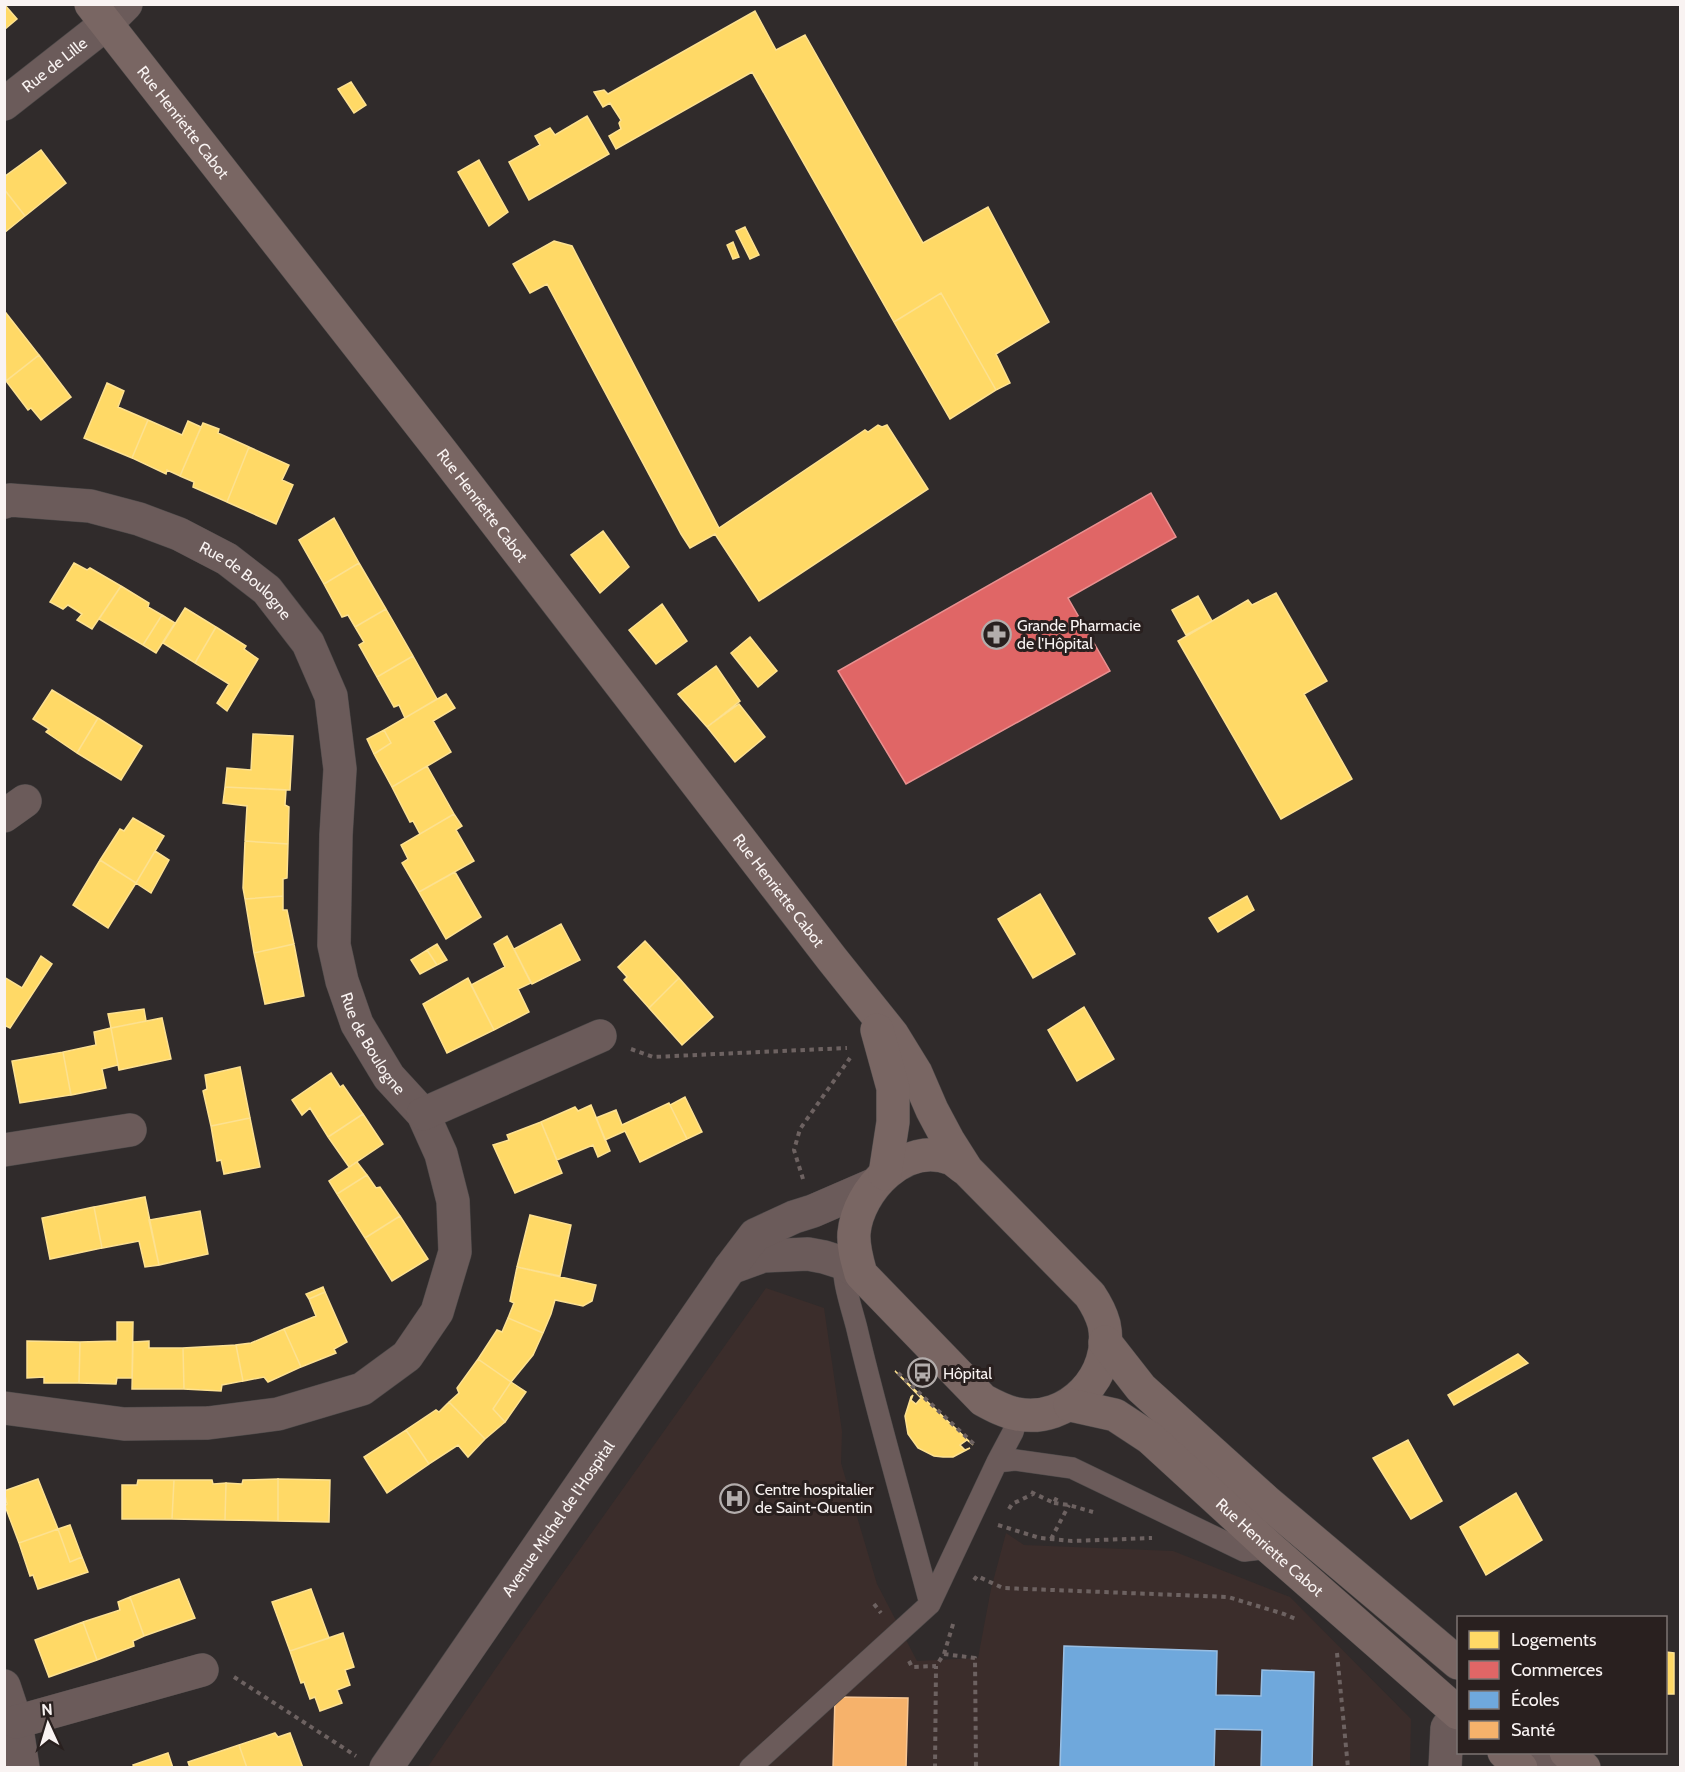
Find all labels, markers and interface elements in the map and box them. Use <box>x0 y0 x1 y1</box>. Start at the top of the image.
street label: Rue de Lille <box>18 34 91 96</box>
street label: Rue Henriette Cabot <box>133 62 233 183</box>
street label: Rue Henriette Cabot <box>433 445 532 566</box>
street label: Rue de Boulogne <box>196 537 295 624</box>
place label: Grande Pharmacie de l'Hôpital <box>1017 616 1141 653</box>
pharmacy icon: Grande Pharmacie de l'Hôpital <box>980 618 1012 650</box>
street label: Rue Henriette Cabot <box>729 830 829 951</box>
street label: Rue de Boulogne <box>337 990 409 1098</box>
bus stop icon: Hôpital <box>906 1357 938 1389</box>
place label: Hôpital <box>943 1364 992 1383</box>
street label: Avenue Michel de l'Hospital <box>498 1437 619 1600</box>
place label: Centre hospitalier de Saint-Quentin <box>755 1480 875 1517</box>
hospital icon: Centre hospitalier de Saint-Quentin <box>718 1482 750 1514</box>
street label: Rue Henriette Cabot <box>1212 1494 1328 1601</box>
legend <box>1457 1616 1667 1754</box>
text: Logements <box>1511 1629 1596 1651</box>
text: Commerces <box>1511 1659 1603 1681</box>
text: Écoles <box>1511 1689 1559 1711</box>
north arrow <box>18 1694 78 1754</box>
text: N <box>41 1700 53 1719</box>
text: Santé <box>1511 1719 1555 1741</box>

